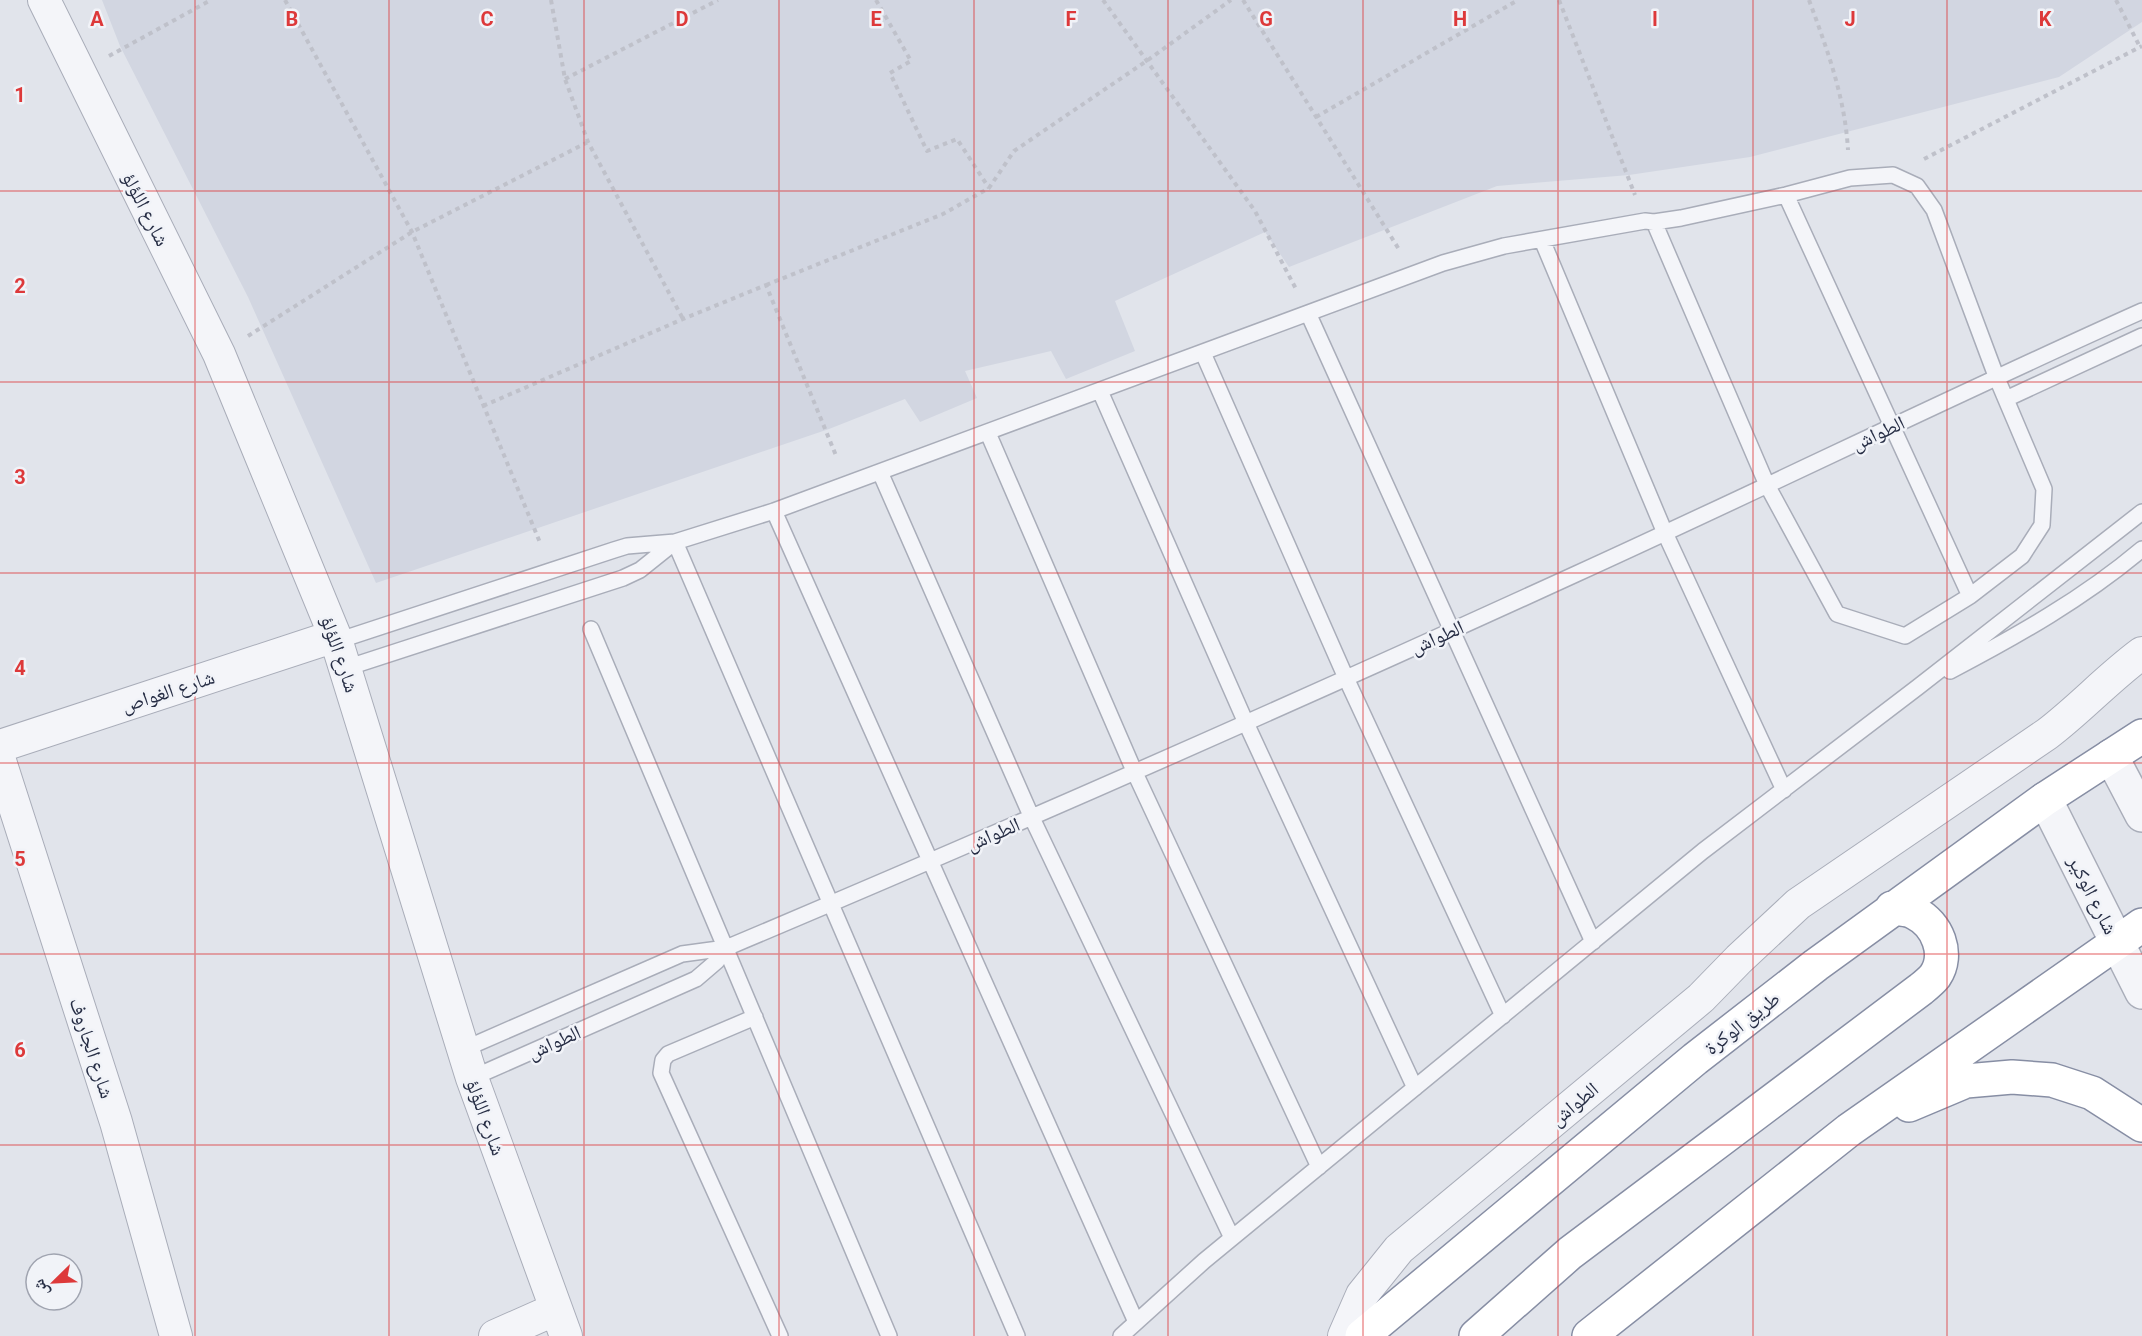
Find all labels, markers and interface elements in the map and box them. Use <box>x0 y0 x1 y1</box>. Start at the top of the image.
text: A <box>90 7 104 31</box>
text: B <box>286 7 298 31</box>
text: C <box>480 7 494 31</box>
text: D <box>676 7 689 31</box>
text: E <box>870 7 882 31</box>
text: F <box>1066 7 1077 31</box>
text: G <box>1259 7 1273 31</box>
text: H <box>1453 7 1467 31</box>
text: I <box>1652 7 1658 31</box>
text: J <box>1844 7 1856 31</box>
text: K <box>2039 7 2052 31</box>
text: 1 <box>14 83 26 107</box>
street label: شارع اللؤلؤ <box>116 168 175 250</box>
text: 2 <box>14 274 26 298</box>
street label: الطواش <box>1848 410 1908 456</box>
text: 3 <box>14 465 26 489</box>
street label: شارع اللؤلؤ <box>315 612 364 696</box>
street label: الطواش <box>1407 615 1467 659</box>
text: 4 <box>14 656 26 680</box>
street label: شارع الغواص <box>118 665 218 718</box>
street label: الطواش <box>963 812 1023 856</box>
text: 5 <box>14 847 26 871</box>
street label: شارع الوكير <box>2062 851 2123 939</box>
street label: طريق الوكرة <box>1700 986 1784 1060</box>
street label: شارع الجاروف <box>64 995 120 1102</box>
street label: الطواش <box>524 1020 584 1064</box>
text: 6 <box>14 1038 26 1062</box>
street label: شارع اللؤلؤ <box>460 1075 511 1159</box>
street label: الطواش <box>1545 1077 1603 1131</box>
north arrow <box>24 1252 84 1312</box>
text: ش <box>29 1276 53 1300</box>

